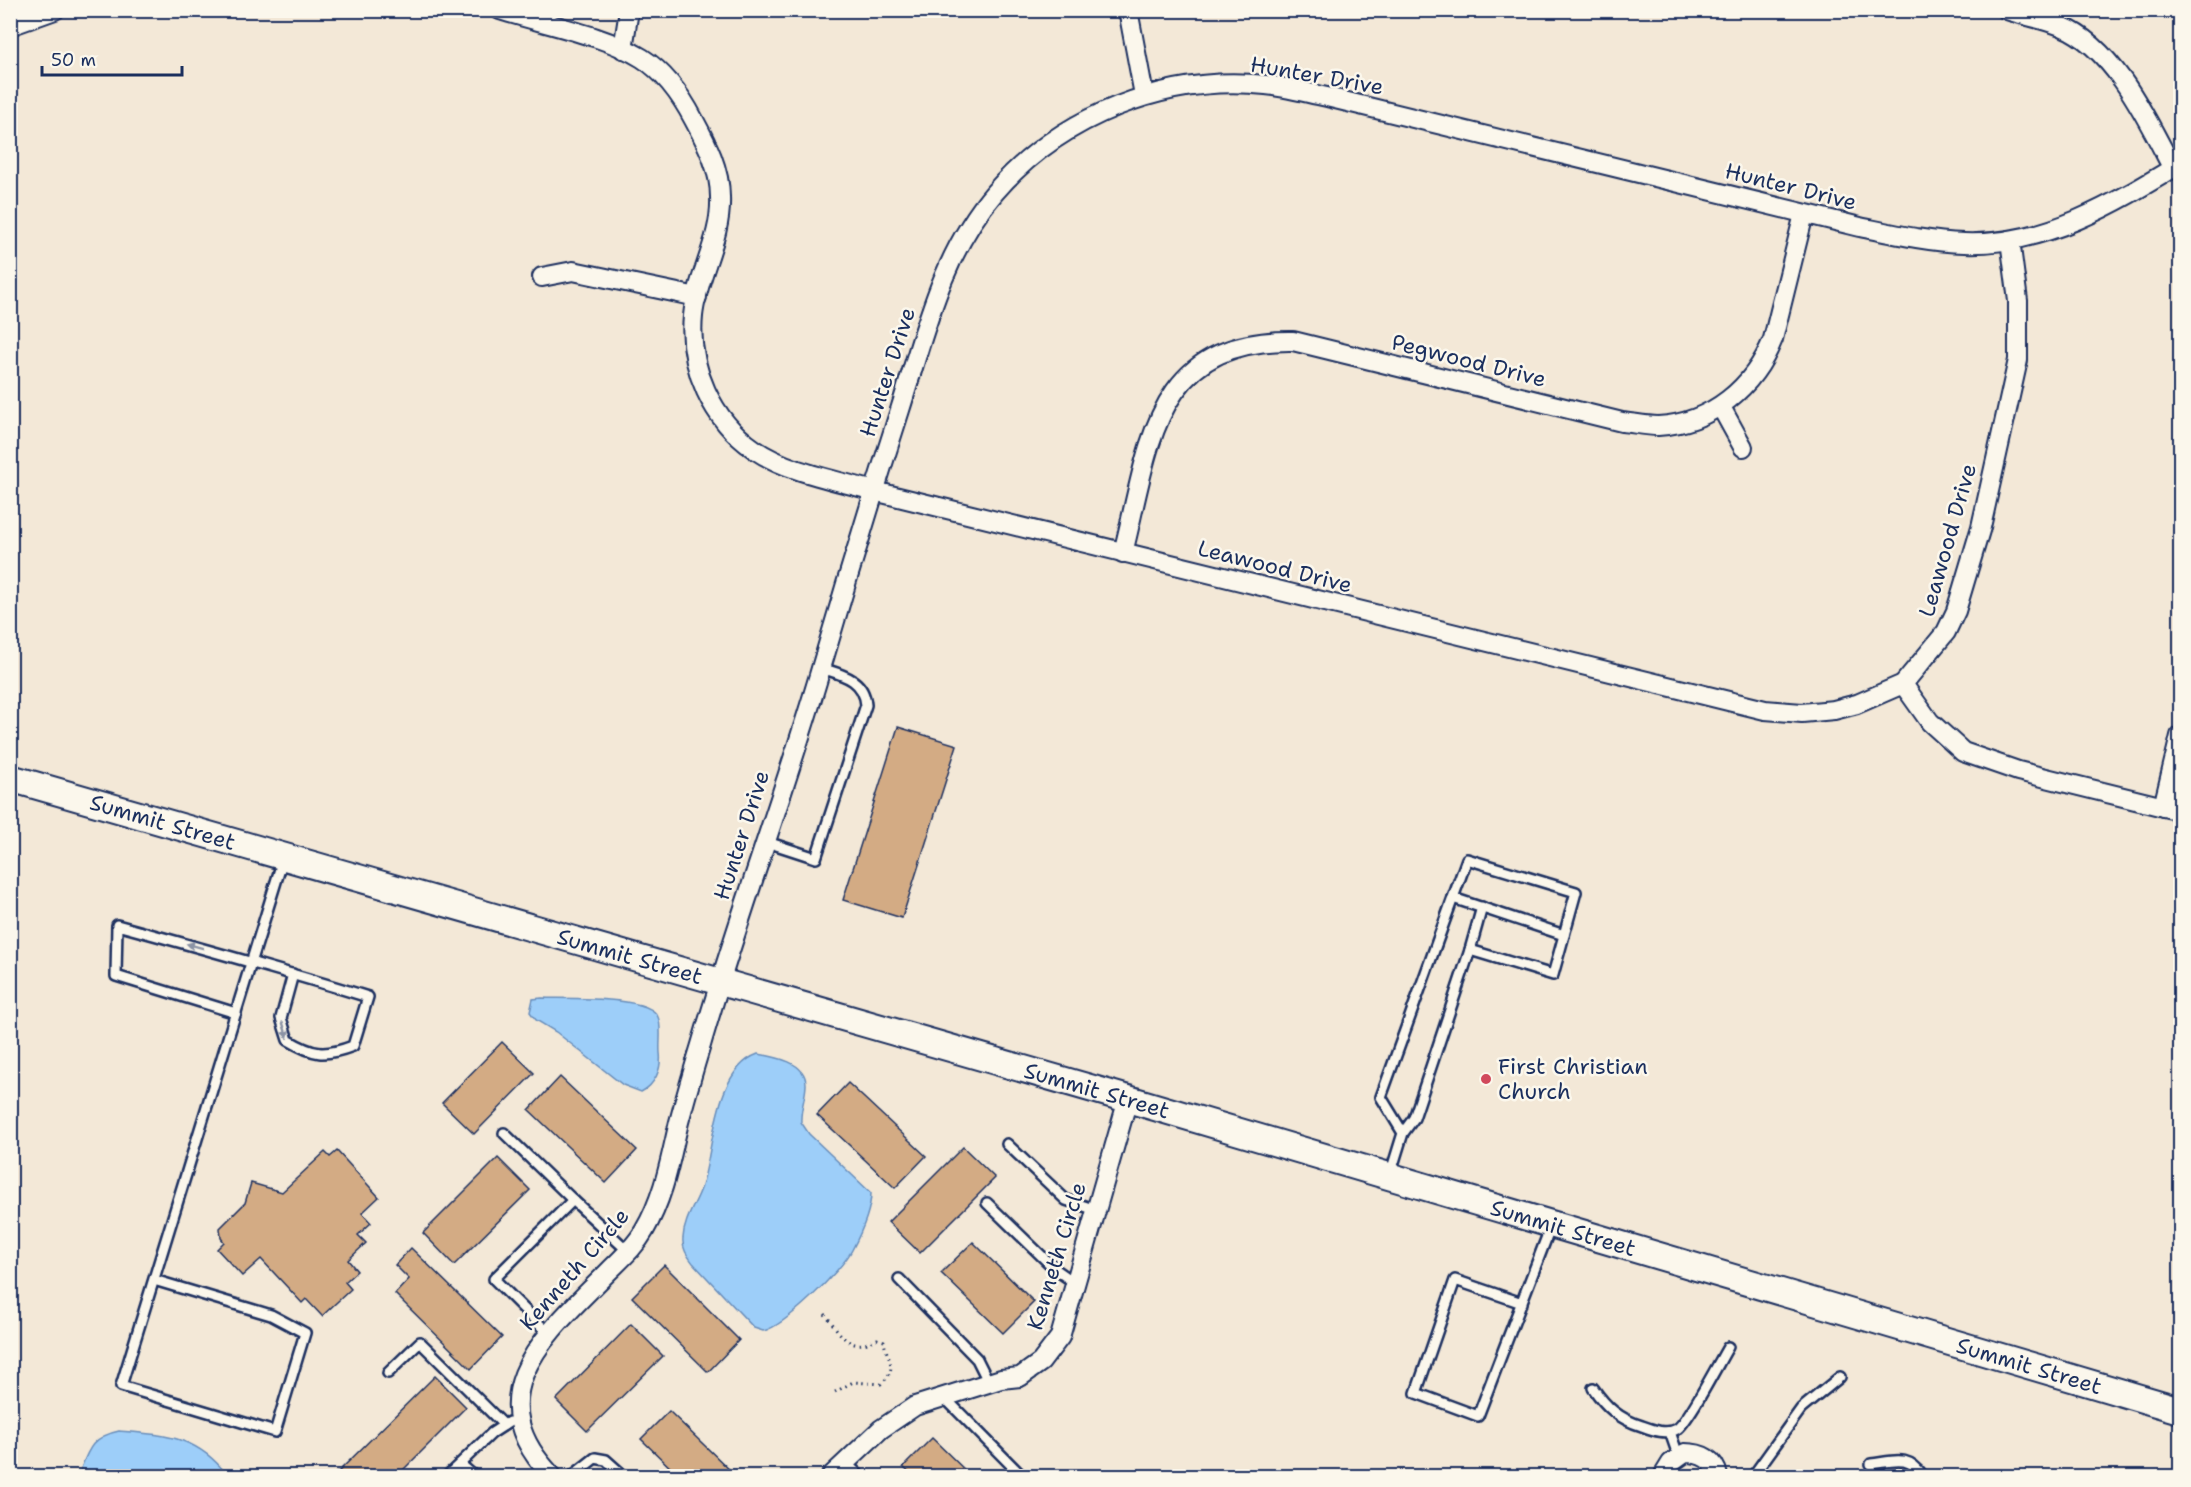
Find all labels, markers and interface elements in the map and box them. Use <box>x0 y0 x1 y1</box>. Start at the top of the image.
scale bar <box>42 39 182 77</box>
text: 50 m <box>51 48 96 72</box>
street label: Hunter Drive <box>1248 50 1386 101</box>
street label: Hunter Drive <box>1722 156 1860 217</box>
street label: Hunter Drive <box>853 304 922 441</box>
street label: Pegwood Drive <box>1389 327 1549 394</box>
street label: Leawood Drive <box>1912 460 1983 620</box>
street label: Leawood Drive <box>1195 533 1355 600</box>
street label: Hunter Drive <box>707 767 776 904</box>
street label: Summit Street <box>87 788 239 857</box>
street label: Summit Street <box>554 922 706 991</box>
one-way arrow <box>186 941 204 950</box>
one-way arrow <box>281 1021 290 1039</box>
place label: First Christian Church <box>1498 1052 1648 1106</box>
street label: Summit Street <box>1021 1056 1173 1126</box>
marker: First Christian Church <box>1479 1072 1493 1086</box>
street label: Kenneth Circle <box>1020 1179 1093 1334</box>
street label: Summit Street <box>1487 1193 1639 1263</box>
street label: Kenneth Circle <box>513 1202 636 1337</box>
street label: Summit Street <box>1953 1331 2105 1401</box>

